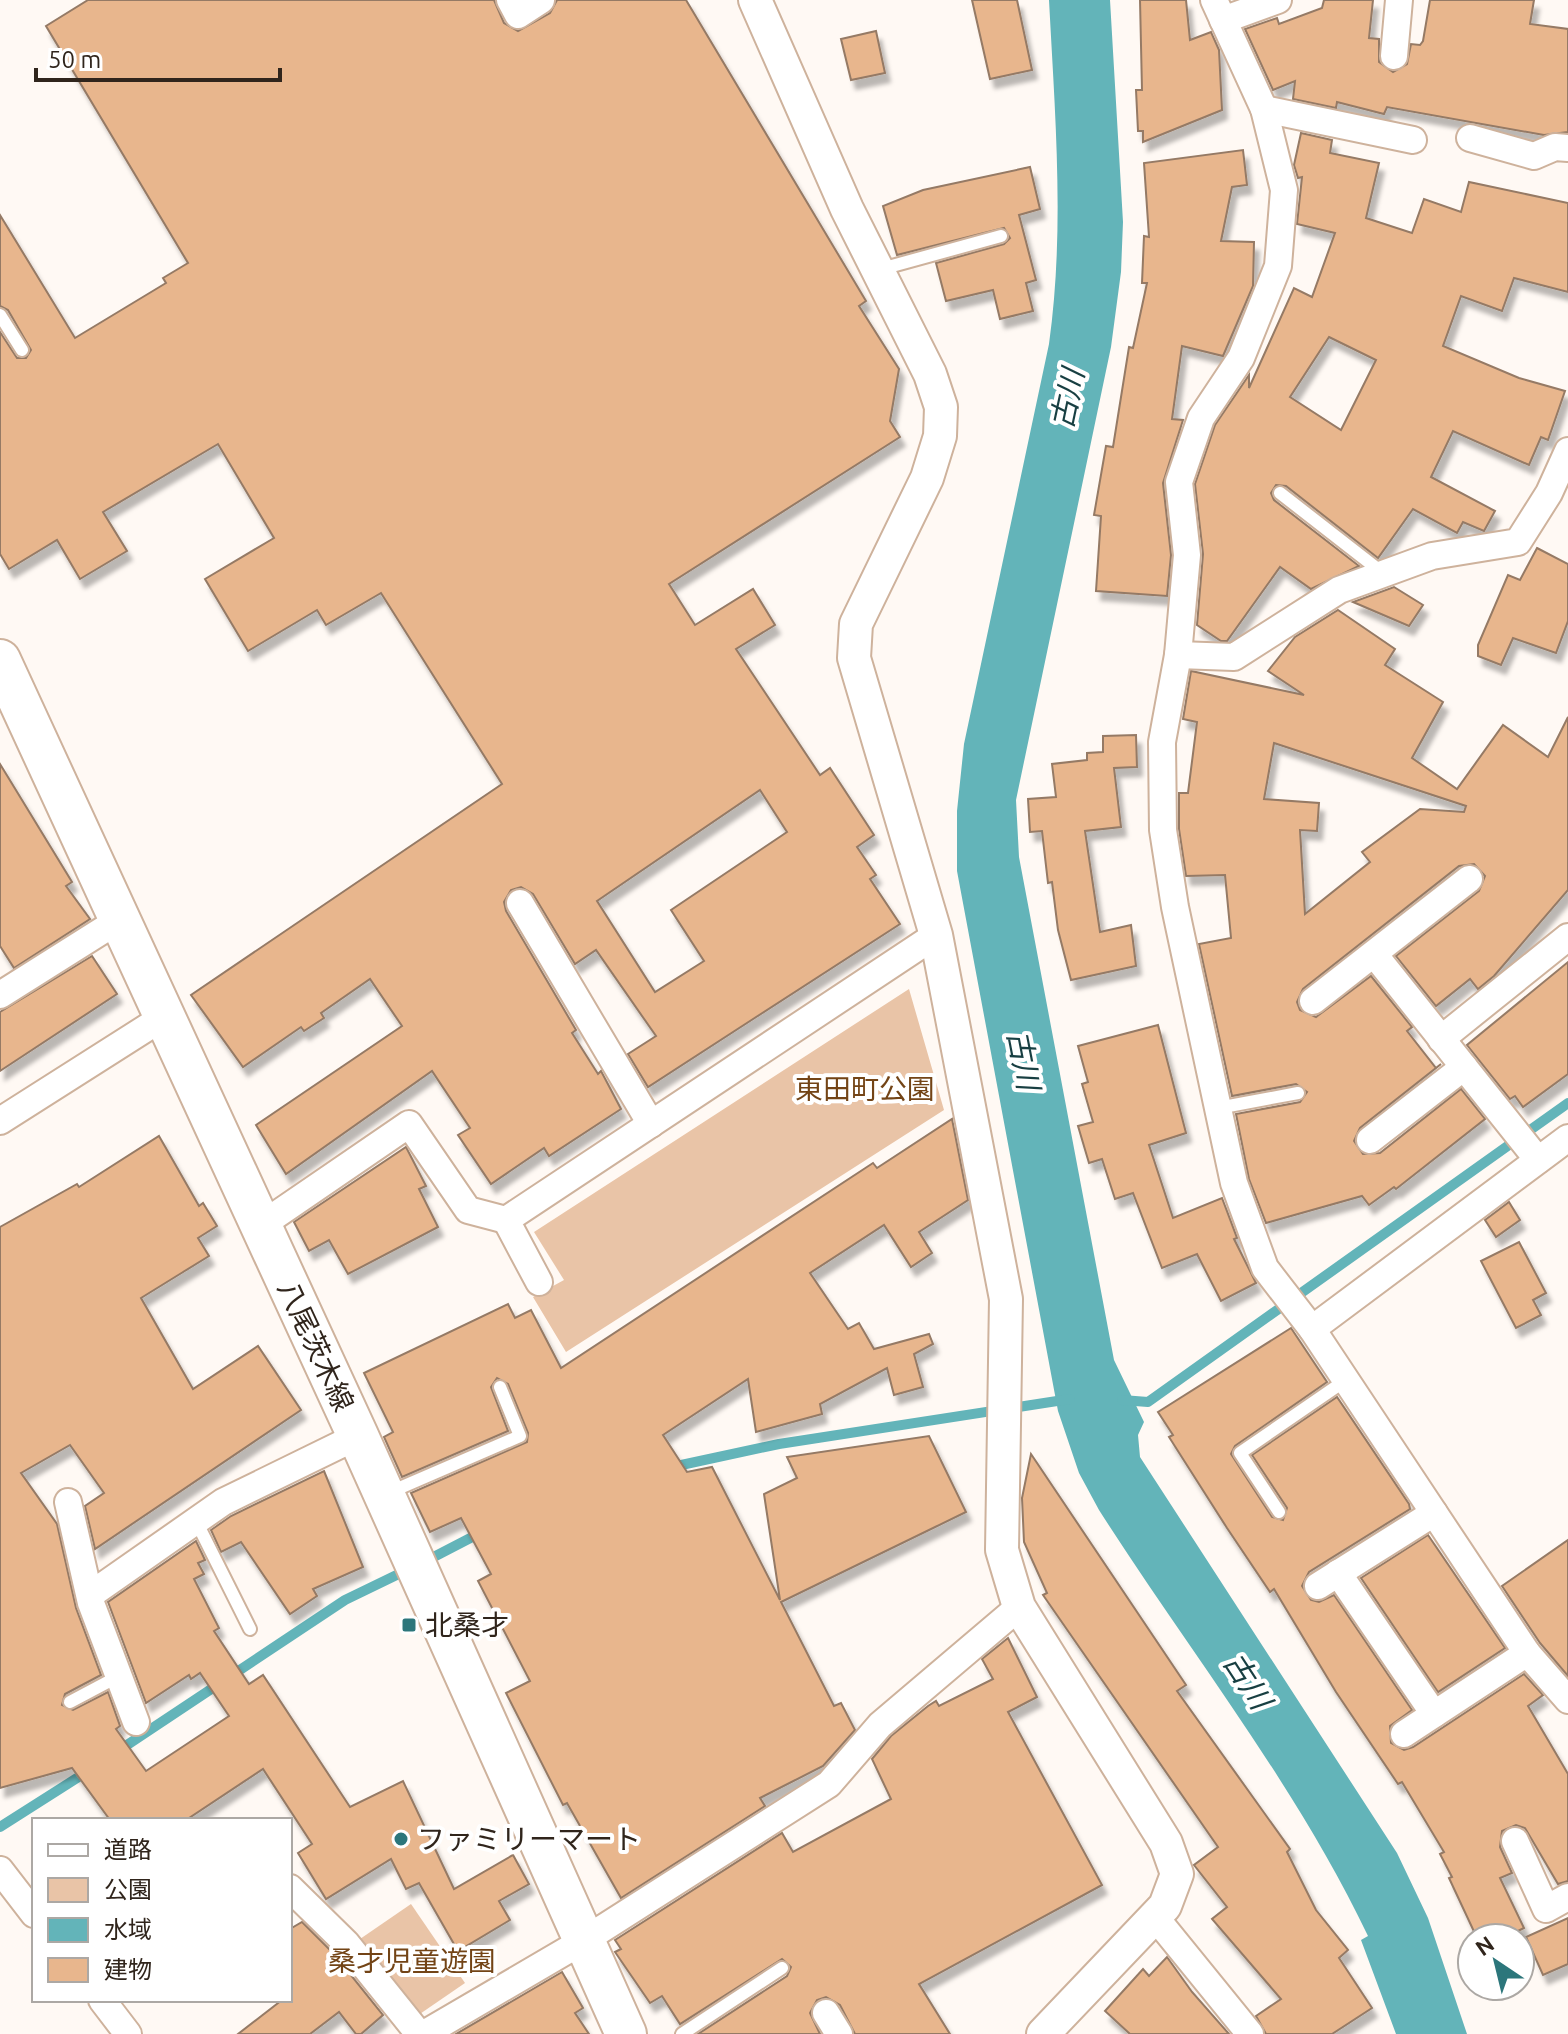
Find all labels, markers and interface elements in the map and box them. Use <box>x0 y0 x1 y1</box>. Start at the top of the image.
scale bar <box>36 32 280 82</box>
text: 50 m <box>48 46 101 73</box>
water label: 古川 <box>1044 363 1091 432</box>
water label: 古川 <box>1002 1027 1047 1095</box>
park label: 東田町公園 <box>795 1073 935 1104</box>
street label: 八尾茨木線 <box>273 1276 360 1416</box>
place label: 北桑才 <box>425 1609 509 1640</box>
marker: 北桑才 <box>400 1616 418 1634</box>
water label: 古川 <box>1217 1646 1280 1717</box>
legend <box>32 1818 292 2002</box>
place label: ファミリーマート <box>417 1823 641 1854</box>
marker: ファミリーマート <box>392 1830 410 1848</box>
text: 道路 <box>104 1836 152 1863</box>
text: 公園 <box>104 1876 152 1903</box>
text: 水域 <box>104 1916 152 1943</box>
north arrow <box>1456 1922 1536 2002</box>
text: N <box>1470 1930 1498 1960</box>
park label: 桑才児童遊園 <box>328 1945 496 1976</box>
text: 建物 <box>104 1956 152 1983</box>

